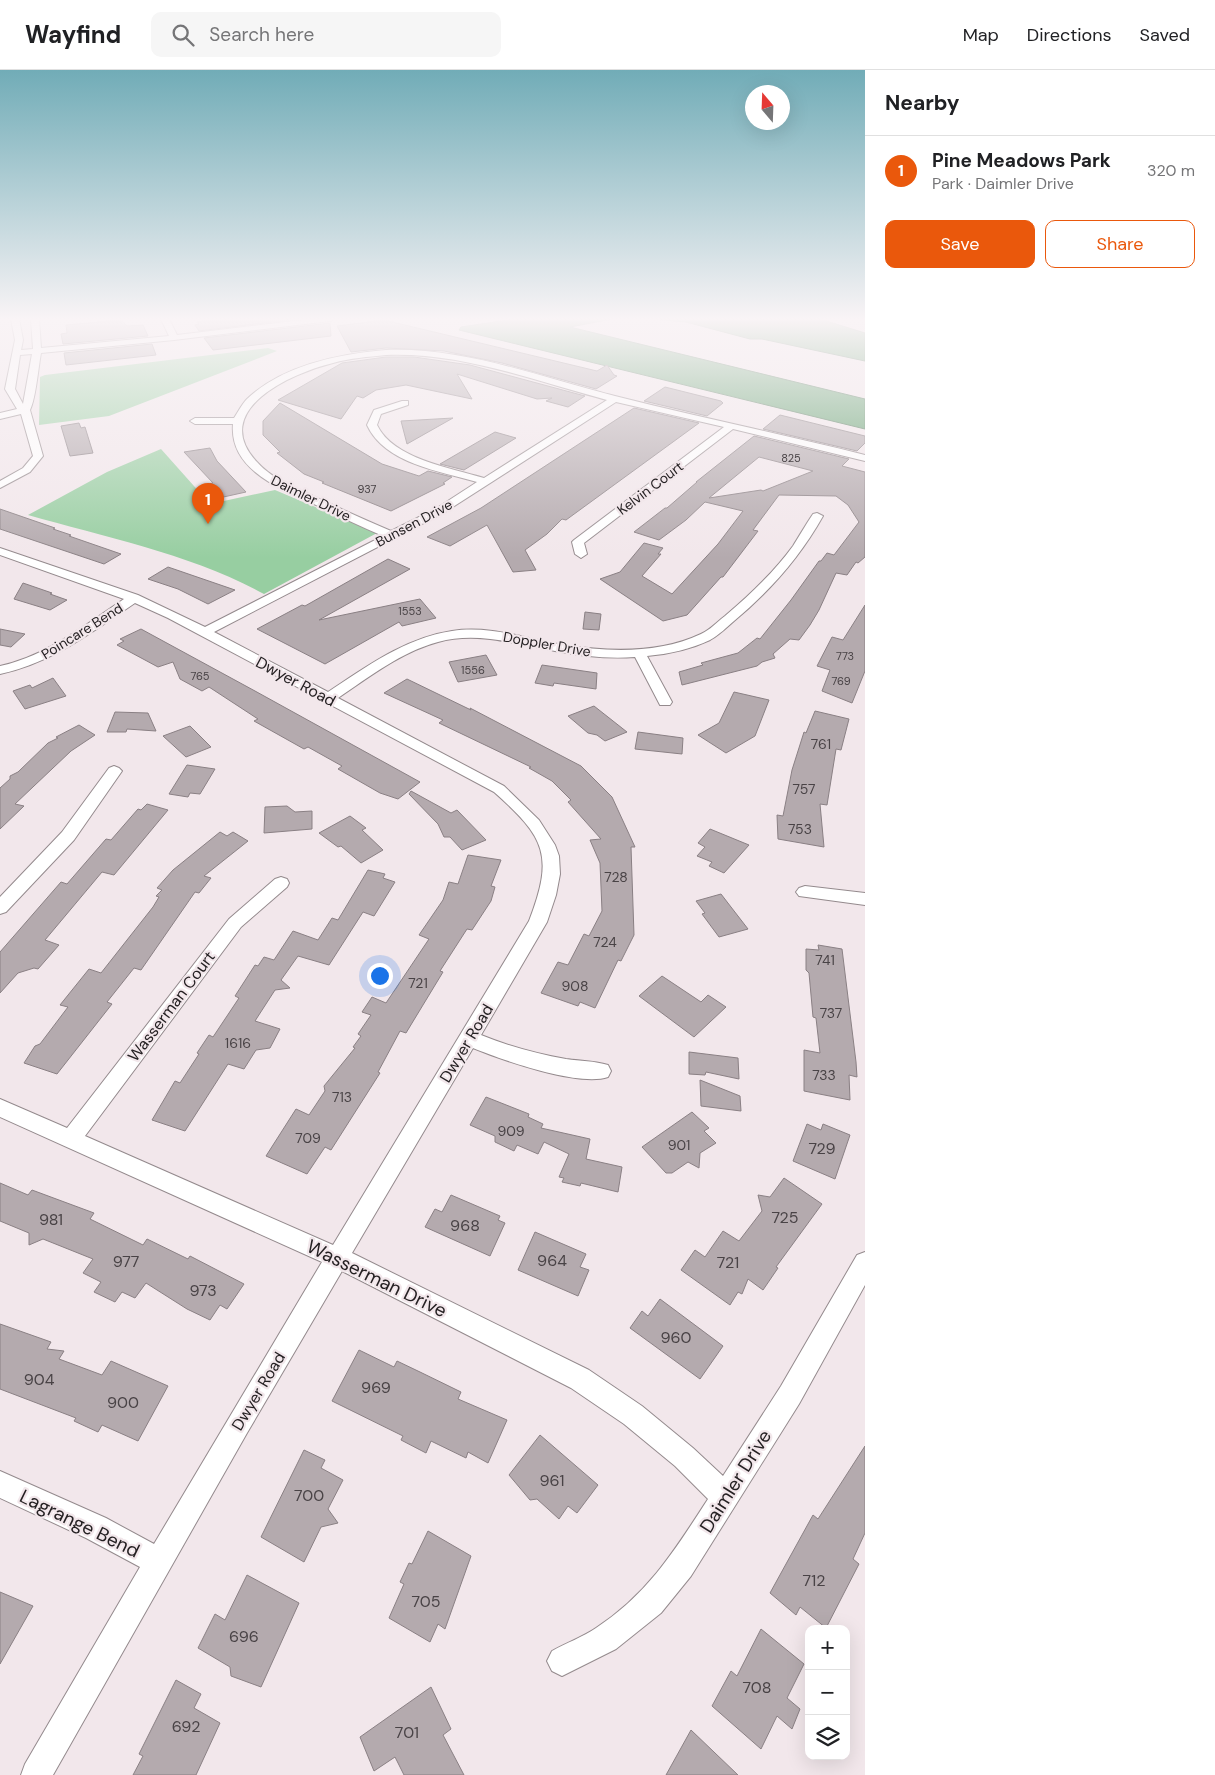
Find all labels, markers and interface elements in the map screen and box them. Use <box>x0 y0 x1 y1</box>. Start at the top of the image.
search box <box>151 12 501 57</box>
text: Wayfind <box>25 19 121 50</box>
icon: search <box>169 21 197 49</box>
text: Search here <box>209 22 314 47</box>
text: Map <box>963 23 999 47</box>
text: Directions <box>1027 23 1112 47</box>
text: Saved <box>1140 23 1190 47</box>
north arrow <box>745 85 790 130</box>
text: Nearby <box>885 89 959 117</box>
text: Pine Meadows Park <box>932 148 1111 173</box>
text: 1 <box>898 160 904 181</box>
text: 320 m <box>1147 160 1195 181</box>
text: Park · Daimler Drive <box>932 173 1074 194</box>
button: Save <box>885 220 1035 268</box>
button: Share <box>1045 220 1195 268</box>
house number: 825 <box>781 451 801 465</box>
street label: Kelvin Court <box>613 457 687 519</box>
street label: Daimler Drive <box>268 471 354 525</box>
house number: 937 <box>358 482 377 496</box>
pin: 1 <box>192 483 224 524</box>
street label: Bunsen Drive <box>373 495 456 551</box>
street label: Poincare Bend <box>38 599 126 663</box>
house number: 1553 <box>398 604 422 618</box>
street label: Doppler Drive <box>502 627 592 661</box>
house number: 773 <box>836 649 854 663</box>
street label: Dwyer Road <box>252 652 339 711</box>
house number: 1556 <box>461 663 485 677</box>
house number: 765 <box>191 669 210 683</box>
house number: 769 <box>831 674 851 688</box>
house number: 761 <box>811 735 831 753</box>
house number: 757 <box>793 780 815 798</box>
house number: 753 <box>788 820 812 838</box>
house number: 728 <box>604 868 628 886</box>
house number: 724 <box>593 933 617 951</box>
street label: Wasserman Court <box>123 947 220 1066</box>
house number: 741 <box>815 951 835 969</box>
your location <box>367 963 393 989</box>
house number: 721 <box>408 974 428 992</box>
house number: 908 <box>562 977 588 995</box>
street label: Dwyer Road <box>435 1000 498 1086</box>
house number: 737 <box>820 1004 842 1022</box>
house number: 1616 <box>225 1034 251 1052</box>
house number: 733 <box>812 1066 836 1084</box>
house number: 713 <box>332 1088 352 1106</box>
house number: 909 <box>497 1122 525 1140</box>
house number: 709 <box>295 1129 321 1147</box>
house number: 901 <box>668 1136 690 1154</box>
house number: 729 <box>808 1138 836 1159</box>
house number: 725 <box>771 1207 799 1228</box>
house number: 981 <box>39 1209 63 1230</box>
house number: 968 <box>450 1215 480 1236</box>
street label: Wasserman Drive <box>303 1234 451 1323</box>
house number: 964 <box>537 1250 567 1271</box>
house number: 977 <box>113 1251 139 1272</box>
house number: 721 <box>717 1252 739 1273</box>
house number: 973 <box>189 1280 217 1301</box>
house number: 960 <box>660 1327 692 1348</box>
street label: Dwyer Road <box>227 1348 290 1434</box>
house number: 904 <box>24 1369 55 1390</box>
house number: 969 <box>361 1377 391 1398</box>
house number: 900 <box>107 1392 139 1413</box>
street label: Daimler Drive <box>694 1425 777 1538</box>
house number: 961 <box>539 1470 565 1491</box>
street label: Lagrange Bend <box>16 1484 144 1563</box>
house number: 700 <box>294 1485 324 1506</box>
house number: 712 <box>803 1570 825 1591</box>
house number: 705 <box>411 1591 441 1612</box>
map controls <box>805 1625 850 1760</box>
button: + <box>805 1625 850 1670</box>
house number: 696 <box>229 1626 259 1647</box>
button: − <box>805 1670 850 1715</box>
house number: 708 <box>743 1677 772 1698</box>
button: layers <box>805 1715 850 1760</box>
house number: 692 <box>172 1716 200 1737</box>
house number: 701 <box>395 1722 419 1743</box>

